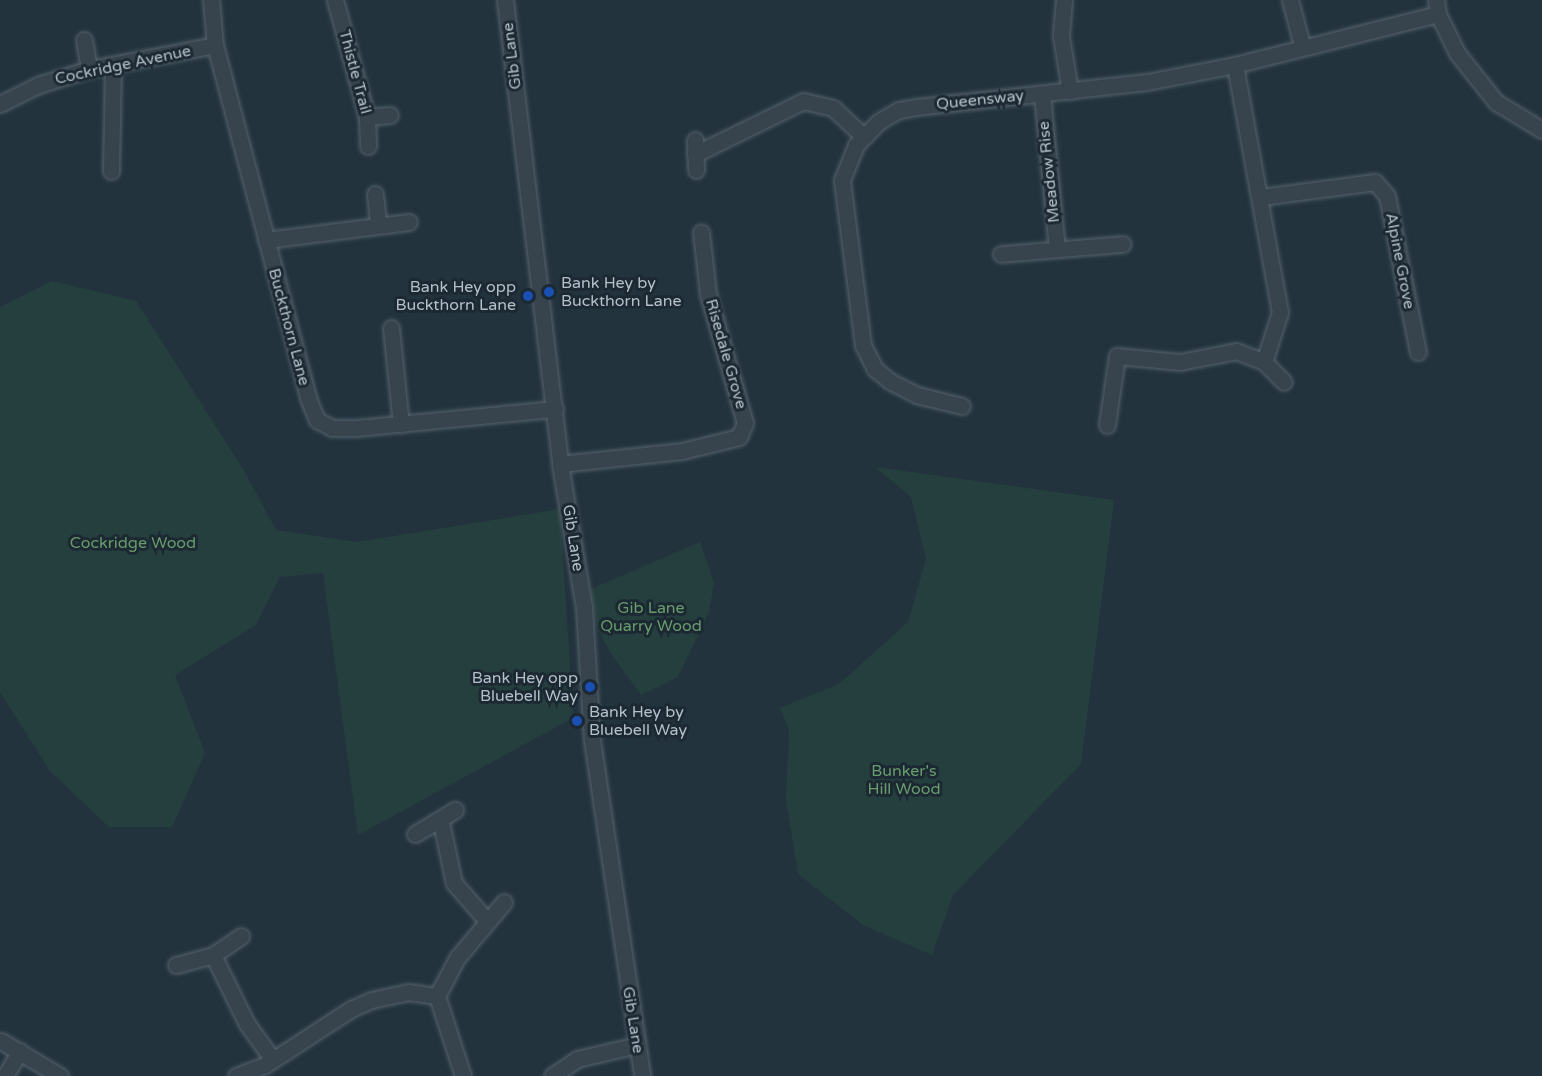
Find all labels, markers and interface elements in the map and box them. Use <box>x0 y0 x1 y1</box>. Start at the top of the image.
street label: Gib Lane <box>498 21 526 91</box>
street label: Thistle Trail <box>335 28 375 116</box>
street label: Cockridge Avenue <box>53 41 193 89</box>
street label: Queensway <box>935 86 1025 114</box>
street label: Meadow Rise <box>1034 120 1064 224</box>
street label: Alpine Grove <box>1381 211 1419 311</box>
street label: Buckthorn Lane <box>264 266 314 388</box>
place label: Bank Hey by Buckthorn Lane <box>561 273 682 311</box>
place label: Bank Hey opp Buckthorn Lane <box>395 277 516 315</box>
marker: Bank Hey by Buckthorn Lane <box>542 285 556 299</box>
marker: Bank Hey opp Buckthorn Lane <box>521 289 535 303</box>
street label: Risedale Grove <box>701 297 751 411</box>
street label: Gib Lane <box>558 503 588 573</box>
park label: Cockridge Wood <box>70 533 196 553</box>
park label: Gib Lane Quarry Wood <box>600 598 702 636</box>
place label: Bank Hey opp Bluebell Way <box>472 668 578 706</box>
marker: Bank Hey opp Bluebell Way <box>583 680 597 694</box>
place label: Bank Hey by Bluebell Way <box>589 702 687 740</box>
marker: Bank Hey by Bluebell Way <box>570 714 584 728</box>
park label: Bunker's Hill Wood <box>867 761 941 799</box>
street label: Gib Lane <box>618 985 648 1055</box>

